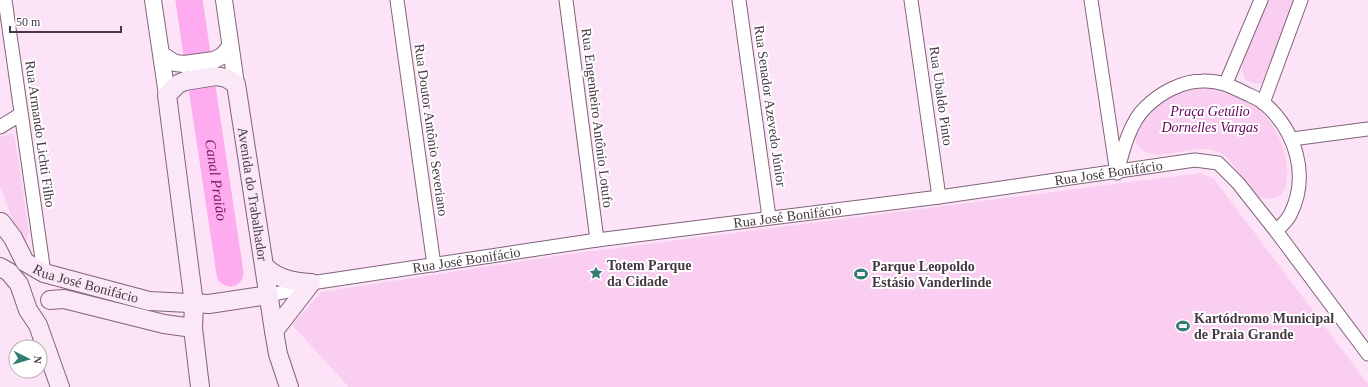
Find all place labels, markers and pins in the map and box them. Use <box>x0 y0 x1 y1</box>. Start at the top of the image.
place label: Totem Parque da Cidade <box>607 258 691 289</box>
place label: Parque Leopoldo Estásio Vanderlinde <box>872 259 991 290</box>
place icon: Totem Parque da Cidade <box>588 265 604 281</box>
sports icon: Parque Leopoldo Estásio Vanderlinde <box>853 266 869 282</box>
place label: Kartódromo Municipal de Praia Grande <box>1194 311 1334 342</box>
sports icon: Kartódromo Municipal de Praia Grande <box>1175 318 1191 334</box>

